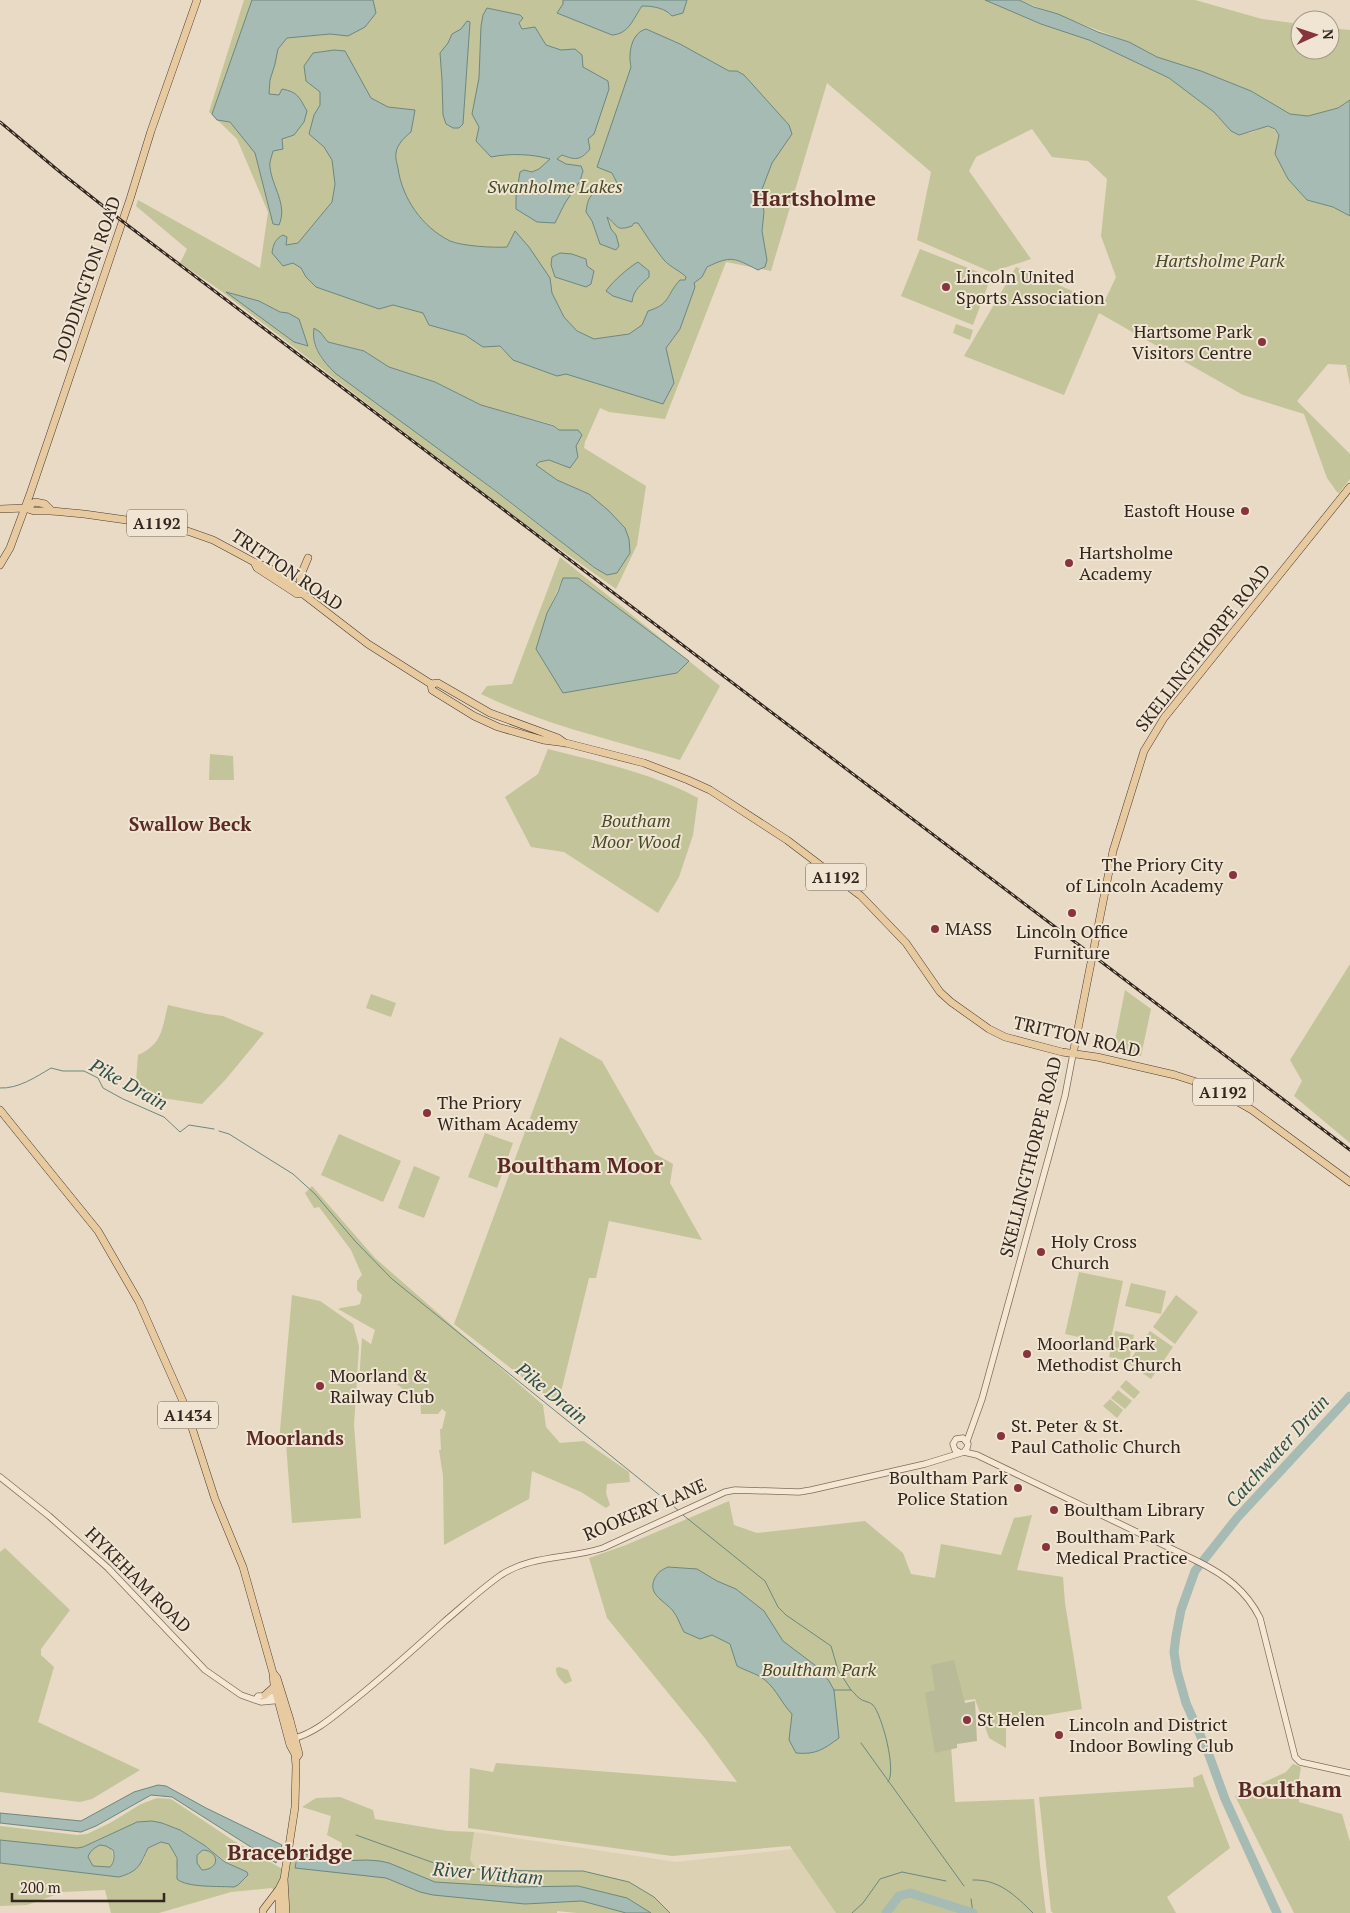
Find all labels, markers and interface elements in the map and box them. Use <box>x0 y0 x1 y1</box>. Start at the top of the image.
north arrow <box>1290 10 1340 60</box>
text: N <box>1319 28 1338 40</box>
park label: Swanholme Lakes <box>487 174 623 198</box>
district label: Hartsholme <box>752 183 876 212</box>
street label: DODDINGTON ROAD <box>46 193 126 365</box>
park label: Hartsholme Park <box>1154 248 1285 272</box>
place label: Lincoln United Sports Association <box>956 264 1105 309</box>
marker: Lincoln United Sports Association <box>940 281 952 293</box>
place label: Hartsome Park Visitors Centre <box>1132 319 1253 364</box>
marker: Hartsome Park Visitors Centre <box>1256 336 1268 348</box>
place label: Eastoft House <box>1124 498 1235 522</box>
marker: Eastoft House <box>1239 505 1251 517</box>
road number: A1192 <box>127 509 187 536</box>
street label: TRITTON ROAD <box>227 523 348 615</box>
place label: Hartsholme Academy <box>1079 540 1173 585</box>
marker: Hartsholme Academy <box>1063 557 1075 569</box>
street label: SKELLINGTHORPE ROAD <box>1129 559 1275 736</box>
park label: Boutham Moor Wood <box>591 808 681 853</box>
district label: Swallow Beck <box>129 811 252 836</box>
place label: The Priory City of Lincoln Academy <box>1066 852 1224 897</box>
road number: A1192 <box>806 864 866 890</box>
marker: The Priory City of Lincoln Academy <box>1227 869 1239 881</box>
marker: Lincoln Office Furniture <box>1066 907 1078 919</box>
place label: MASS <box>945 916 992 940</box>
place label: Lincoln Office Furniture <box>1016 919 1128 964</box>
marker: MASS <box>929 923 941 935</box>
street label: TRITTON ROAD <box>1011 1010 1143 1062</box>
water label: Pike Drain <box>85 1051 173 1115</box>
street label: SKELLINGTHORPE ROAD <box>993 1054 1067 1260</box>
road number: A1192 <box>1193 1078 1253 1106</box>
place label: The Priory Witham Academy <box>437 1090 579 1135</box>
marker: The Priory Witham Academy <box>421 1107 433 1119</box>
district label: Boultham Moor <box>497 1150 663 1179</box>
place label: Holy Cross Church <box>1051 1229 1137 1274</box>
marker: Holy Cross Church <box>1035 1246 1047 1258</box>
place label: Moorland Park Methodist Church <box>1037 1331 1182 1376</box>
marker: Moorland Park Methodist Church <box>1021 1348 1033 1360</box>
water label: Pike Drain <box>510 1355 593 1429</box>
place label: Moorland & Railway Club <box>330 1363 434 1408</box>
marker: Moorland & Railway Club <box>314 1380 326 1392</box>
water label: Catchwater Drain <box>1219 1389 1334 1512</box>
road number: A1434 <box>158 1402 218 1428</box>
place label: St. Peter & St. Paul Catholic Church <box>1011 1413 1181 1458</box>
district label: Moorlands <box>246 1425 344 1450</box>
marker: St. Peter & St. Paul Catholic Church <box>995 1430 1007 1442</box>
place label: Boultham Park Police Station <box>889 1465 1009 1510</box>
street label: ROOKERY LANE <box>579 1472 710 1546</box>
marker: Boultham Park Police Station <box>1012 1482 1024 1494</box>
place label: Boultham Library <box>1064 1497 1205 1521</box>
marker: Boultham Library <box>1048 1504 1060 1516</box>
street label: HYKEHAM ROAD <box>81 1521 197 1637</box>
place label: Boultham Park Medical Practice <box>1056 1524 1188 1569</box>
marker: Boultham Park Medical Practice <box>1040 1541 1052 1553</box>
park label: Boultham Park <box>761 1657 877 1681</box>
place label: St Helen <box>977 1707 1045 1731</box>
place label: Lincoln and District Indoor Bowling Club <box>1069 1712 1234 1757</box>
marker: St Helen <box>961 1714 973 1726</box>
marker: Lincoln and District Indoor Bowling Club <box>1053 1729 1065 1741</box>
district label: Boultham <box>1238 1774 1343 1803</box>
district label: Bracebridge <box>227 1837 353 1866</box>
water label: River Witham <box>431 1855 544 1890</box>
scale bar <box>12 1870 165 1902</box>
text: 200 m <box>20 1877 61 1897</box>

